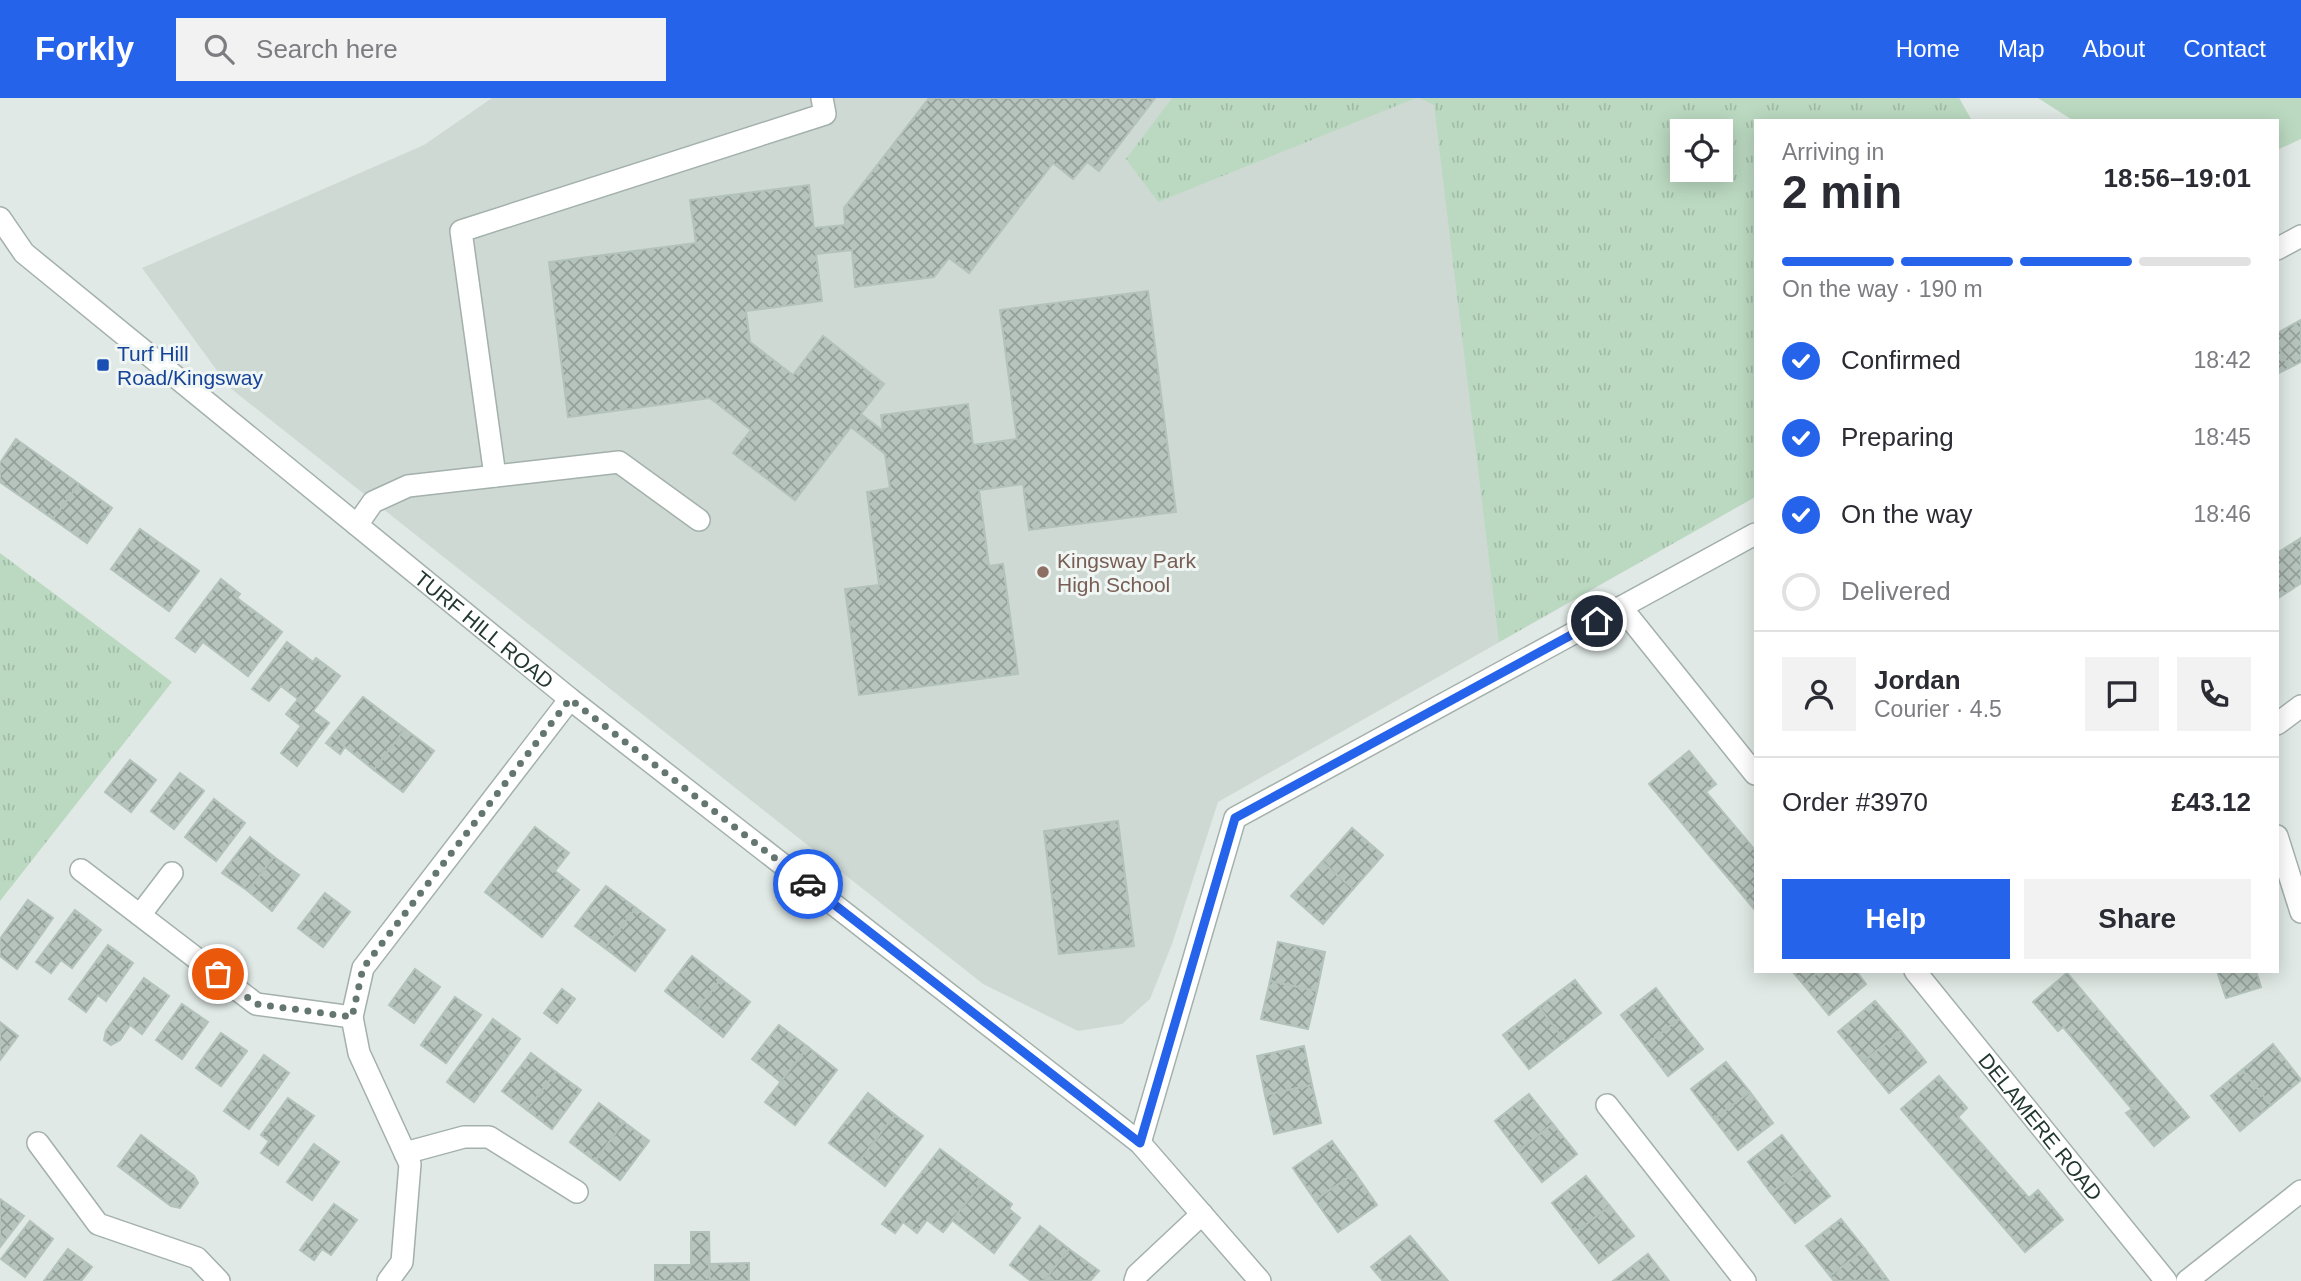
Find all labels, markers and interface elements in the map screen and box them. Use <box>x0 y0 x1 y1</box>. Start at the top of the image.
search box <box>176 18 666 81</box>
text: Forkly <box>35 30 134 67</box>
icon: search <box>200 30 238 68</box>
text: Search here <box>256 34 398 64</box>
text: Home <box>1896 35 1960 62</box>
text: Map <box>1998 35 2045 62</box>
text: About <box>2083 35 2145 62</box>
text: Contact <box>2183 35 2266 62</box>
map controls <box>1670 119 1733 182</box>
button: locate <box>1670 119 1733 182</box>
text: Arriving in <box>1782 139 1884 165</box>
text: 18:56–19:01 <box>2104 163 2251 193</box>
text: 2 min <box>1782 166 1902 218</box>
text: On the way · 190 m <box>1782 276 1983 302</box>
place label: Turf Hill Road/Kingsway <box>117 342 263 389</box>
icon: check <box>1782 342 1820 380</box>
text: Confirmed <box>1841 345 1961 375</box>
text: 18:42 <box>2193 347 2251 373</box>
marker: Turf Hill Road/Kingsway <box>95 357 111 373</box>
icon: check <box>1782 419 1820 457</box>
text: Preparing <box>1841 422 1954 452</box>
text: 18:45 <box>2193 424 2251 450</box>
icon: check <box>1782 496 1820 534</box>
text: On the way <box>1841 499 1973 529</box>
text: 18:46 <box>2193 501 2251 527</box>
place label: Kingsway Park High School <box>1057 549 1196 596</box>
marker: Kingsway Park High School <box>1035 564 1051 580</box>
street label: TURF HILL ROAD <box>411 566 558 692</box>
text: Delivered <box>1841 576 1951 606</box>
pin <box>1567 591 1627 651</box>
icon: home <box>1578 602 1616 640</box>
button: person <box>1782 657 1856 731</box>
button: chat <box>2085 657 2159 731</box>
button: phone <box>2177 657 2251 731</box>
text: Jordan <box>1874 665 1961 695</box>
text: Courier · 4.5 <box>1874 696 2002 722</box>
text: Order #3970 <box>1782 787 1928 817</box>
text: £43.12 <box>2171 787 2251 817</box>
courier <box>773 849 843 919</box>
icon: car <box>789 865 827 903</box>
button: Help <box>1782 879 2010 959</box>
button: Share <box>2024 879 2251 959</box>
pin <box>188 944 248 1004</box>
icon: bag <box>199 955 237 993</box>
street label: DELAMERE ROAD <box>1975 1048 2107 1204</box>

